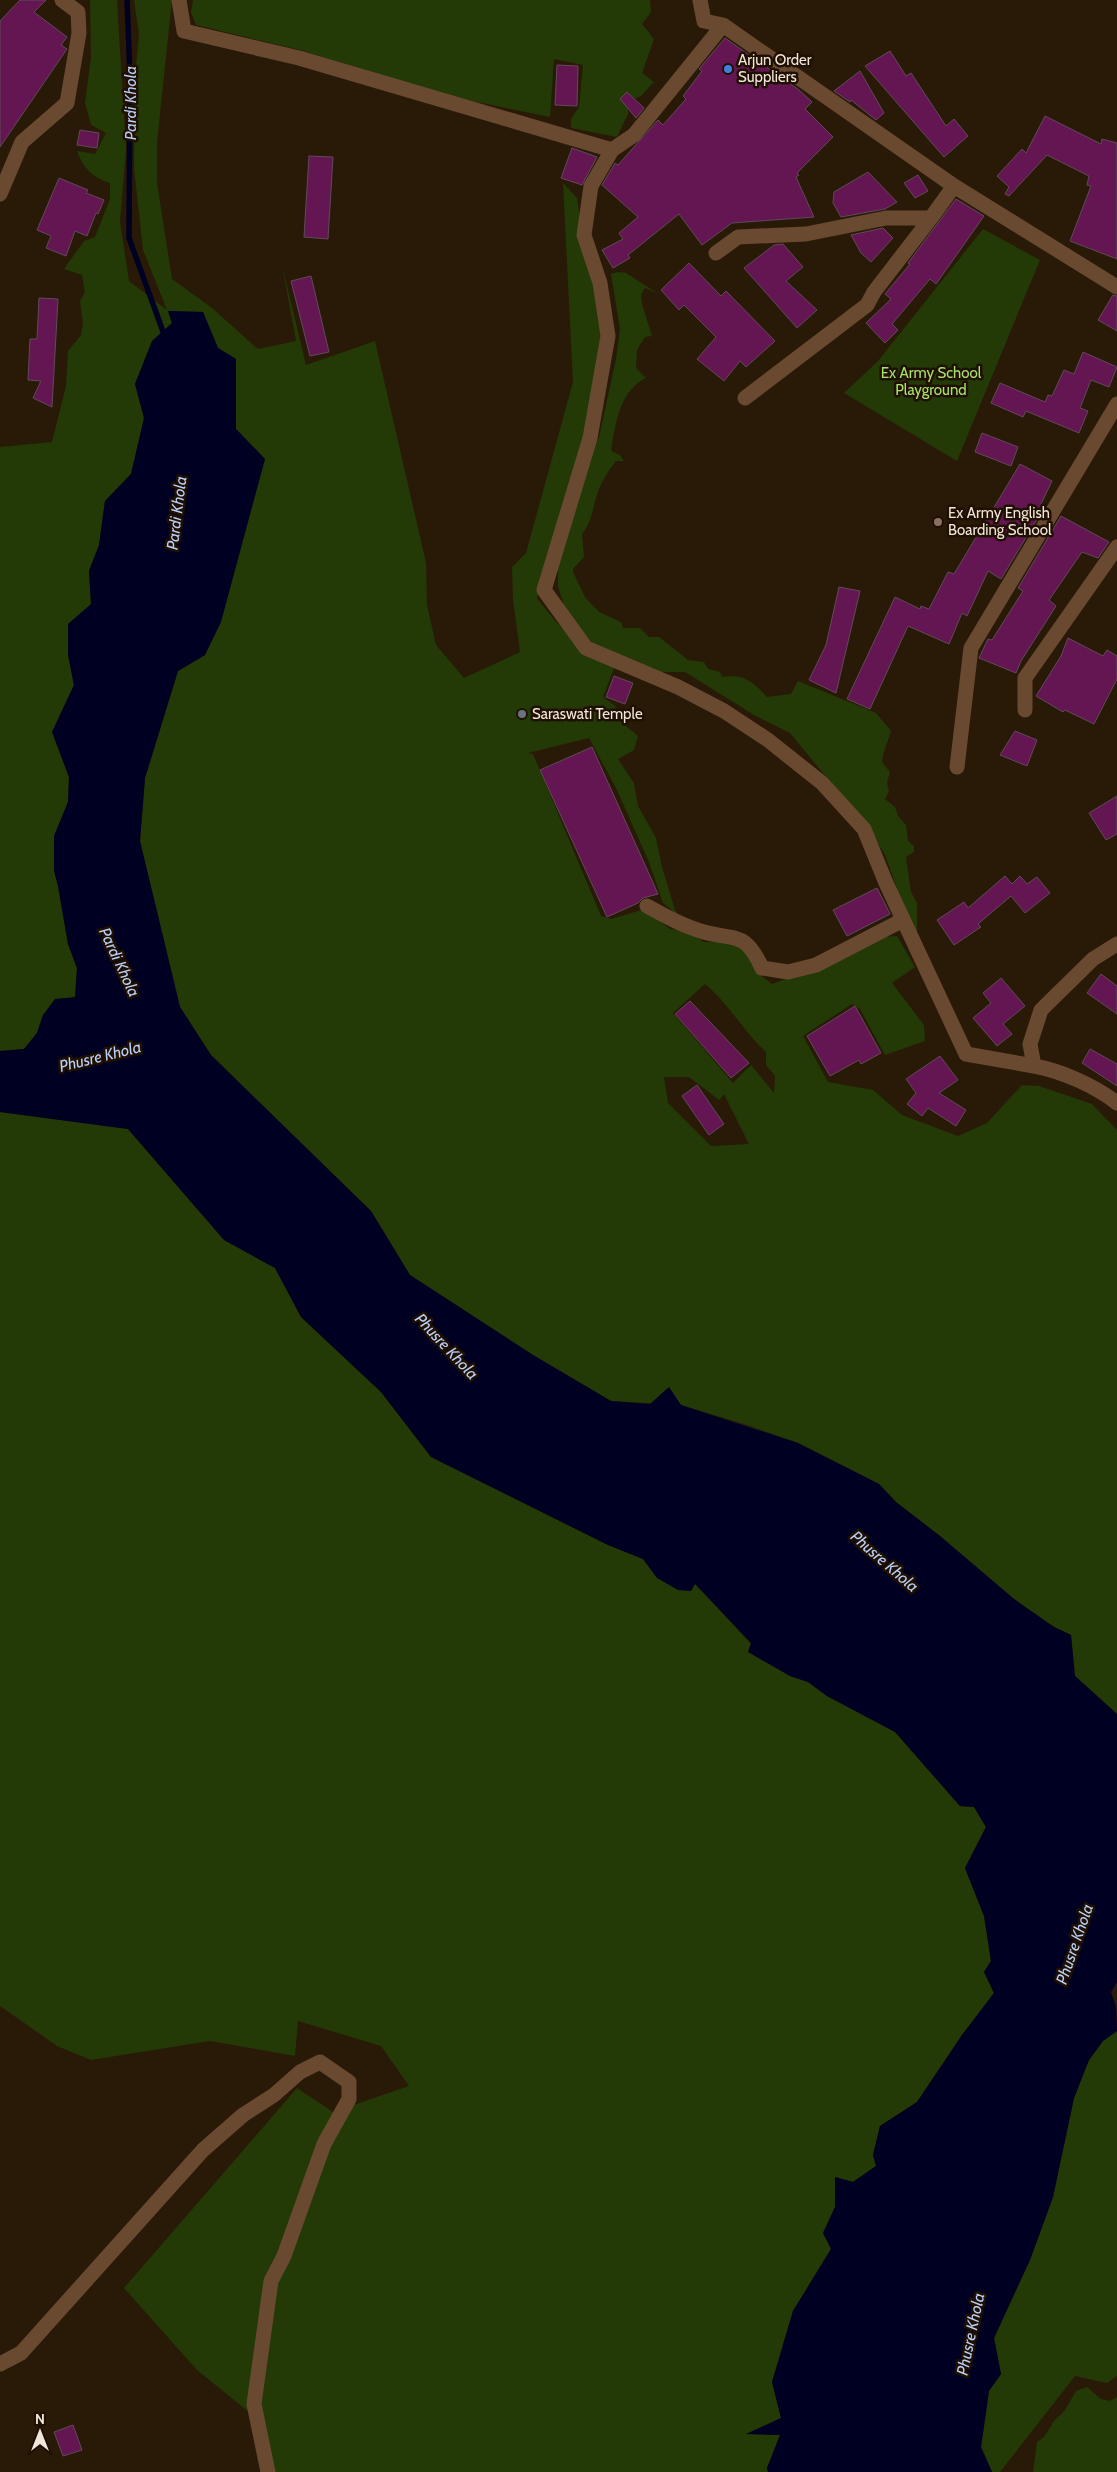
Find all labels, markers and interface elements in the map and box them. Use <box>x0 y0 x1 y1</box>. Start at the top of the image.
place label: Arjun Order Suppliers <box>738 51 812 86</box>
marker: Arjun Order Suppliers <box>722 63 734 75</box>
water label: Pardi Khola <box>121 66 140 140</box>
park label: Ex Army School Playground <box>881 364 982 399</box>
water label: Pardi Khola <box>163 475 190 551</box>
place label: Ex Army English Boarding School <box>948 504 1052 539</box>
marker: Ex Army English Boarding School <box>932 516 944 528</box>
place label: Saraswati Temple <box>532 705 643 723</box>
marker: Saraswati Temple <box>516 708 528 720</box>
water label: Pardi Khola <box>95 925 144 1000</box>
water label: Phusre Khola <box>57 1037 143 1076</box>
water label: Phusre Khola <box>411 1309 482 1383</box>
water label: Phusre Khola <box>847 1527 922 1596</box>
water label: Phusre Khola <box>1052 1902 1097 1987</box>
water label: Phusre Khola <box>953 2291 988 2377</box>
north arrow <box>15 2407 65 2457</box>
text: N <box>35 2410 45 2428</box>

